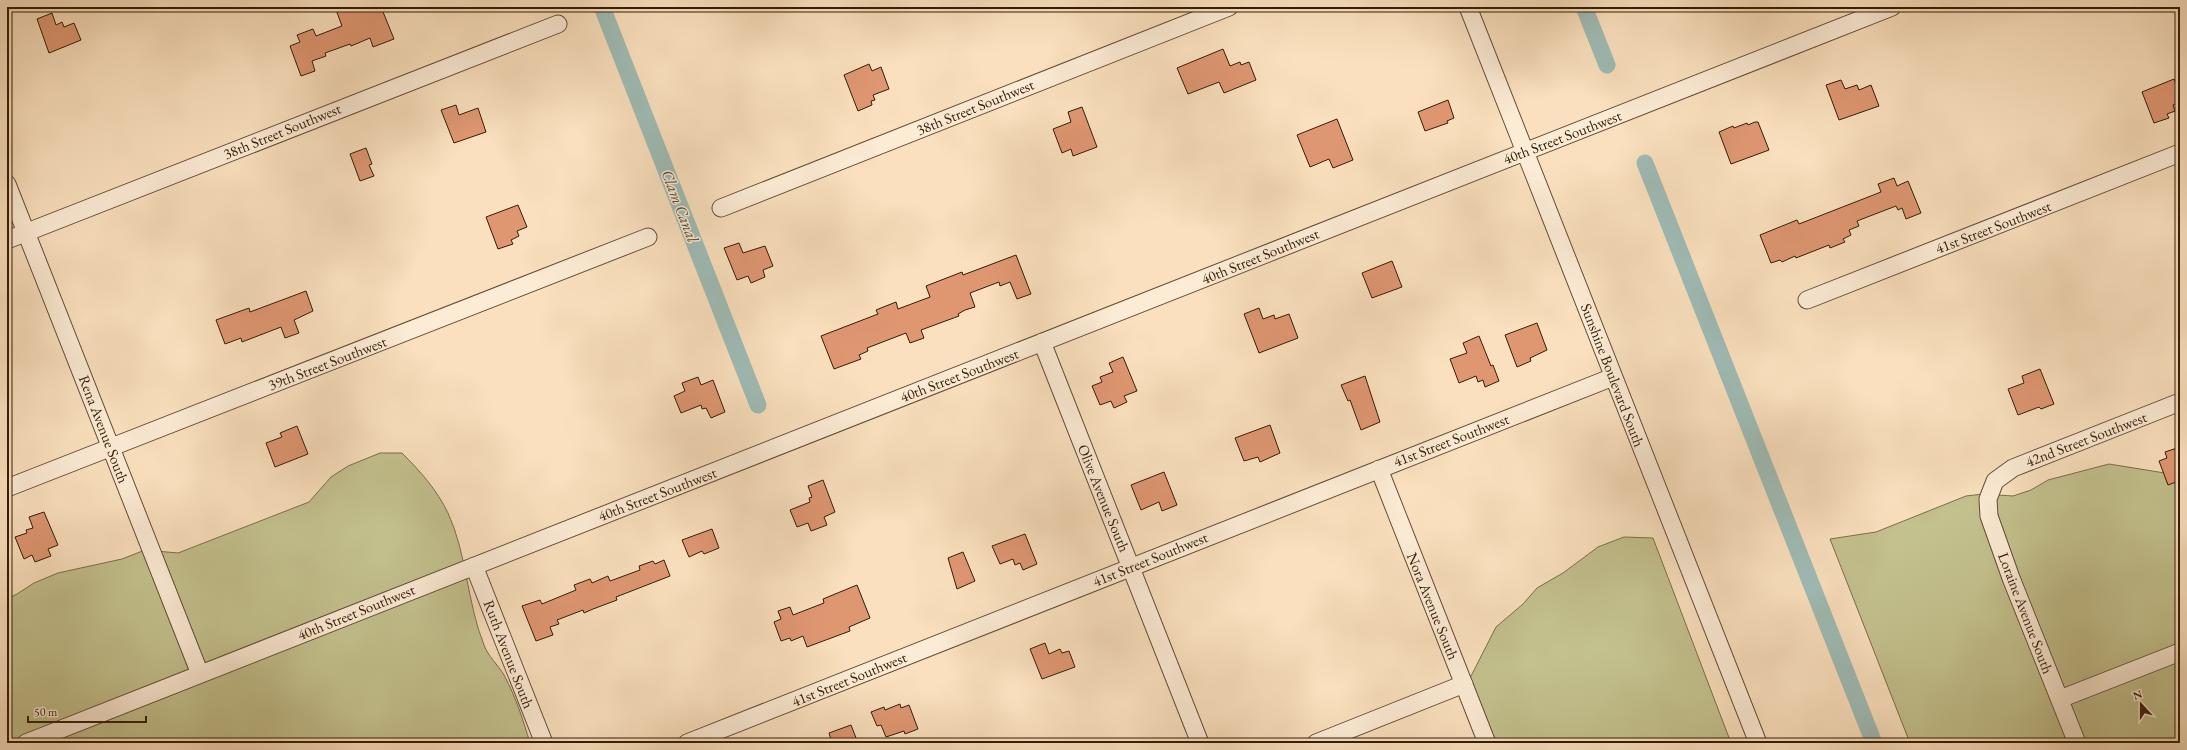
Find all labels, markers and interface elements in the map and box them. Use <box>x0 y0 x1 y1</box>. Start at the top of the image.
street label: 38th Street Southwest <box>913 75 1037 139</box>
street label: 38th Street Southwest <box>220 99 344 163</box>
street label: 40th Street Southwest <box>1500 106 1624 168</box>
water label: Clam Canal <box>657 167 704 246</box>
street label: 41st Street Southwest <box>1932 196 2054 258</box>
street label: 40th Street Southwest <box>1198 224 1322 288</box>
street label: Sunshine Boulevard South <box>1577 301 1649 450</box>
street label: 39th Street Southwest <box>265 332 389 394</box>
street label: 40th Street Southwest <box>897 344 1021 406</box>
street label: Rena Avenue South <box>75 372 133 486</box>
street label: 42nd Street Southwest <box>2023 407 2150 471</box>
street label: 41st Street Southwest <box>1390 409 1512 471</box>
street label: Olive Avenue South <box>1074 441 1134 555</box>
street label: 40th Street Southwest <box>595 463 719 525</box>
street label: 41st Street Southwest <box>1090 527 1211 591</box>
street label: Nora Avenue South <box>1403 550 1463 663</box>
street label: Loraine Avenue South <box>1994 550 2058 677</box>
street label: 40th Street Southwest <box>294 580 418 644</box>
street label: Ruth Avenue South <box>480 597 539 711</box>
street label: 41st Street Southwest <box>789 647 910 711</box>
north arrow <box>2121 684 2161 724</box>
text: N <box>2131 686 2144 703</box>
scale bar <box>28 698 146 724</box>
text: 50 m <box>34 704 58 720</box>

